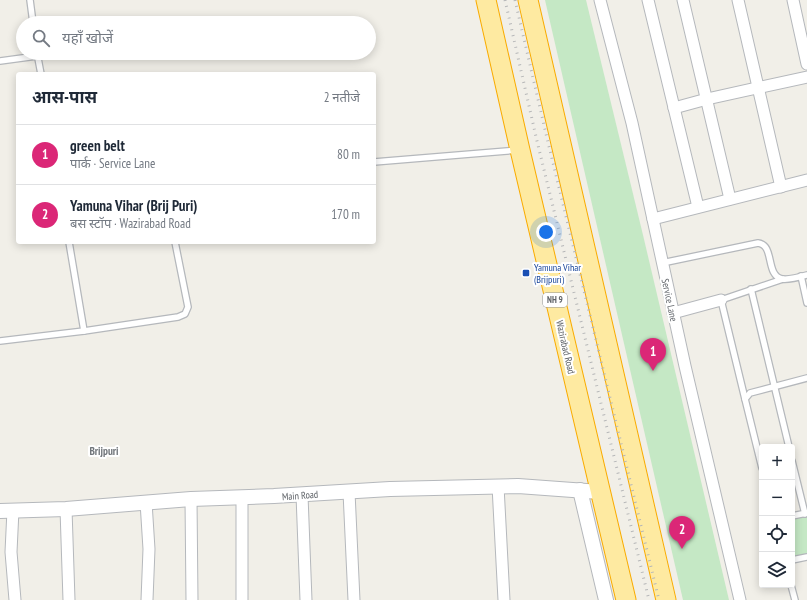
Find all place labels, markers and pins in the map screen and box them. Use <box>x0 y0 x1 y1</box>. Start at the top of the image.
place label: Yamuna Vihar (Brijpuri) <box>534 261 581 286</box>
marker: Yamuna Vihar (Brijpuri) <box>521 268 531 278</box>
pin: 1 <box>640 338 666 371</box>
pin: 2 <box>669 516 695 549</box>

